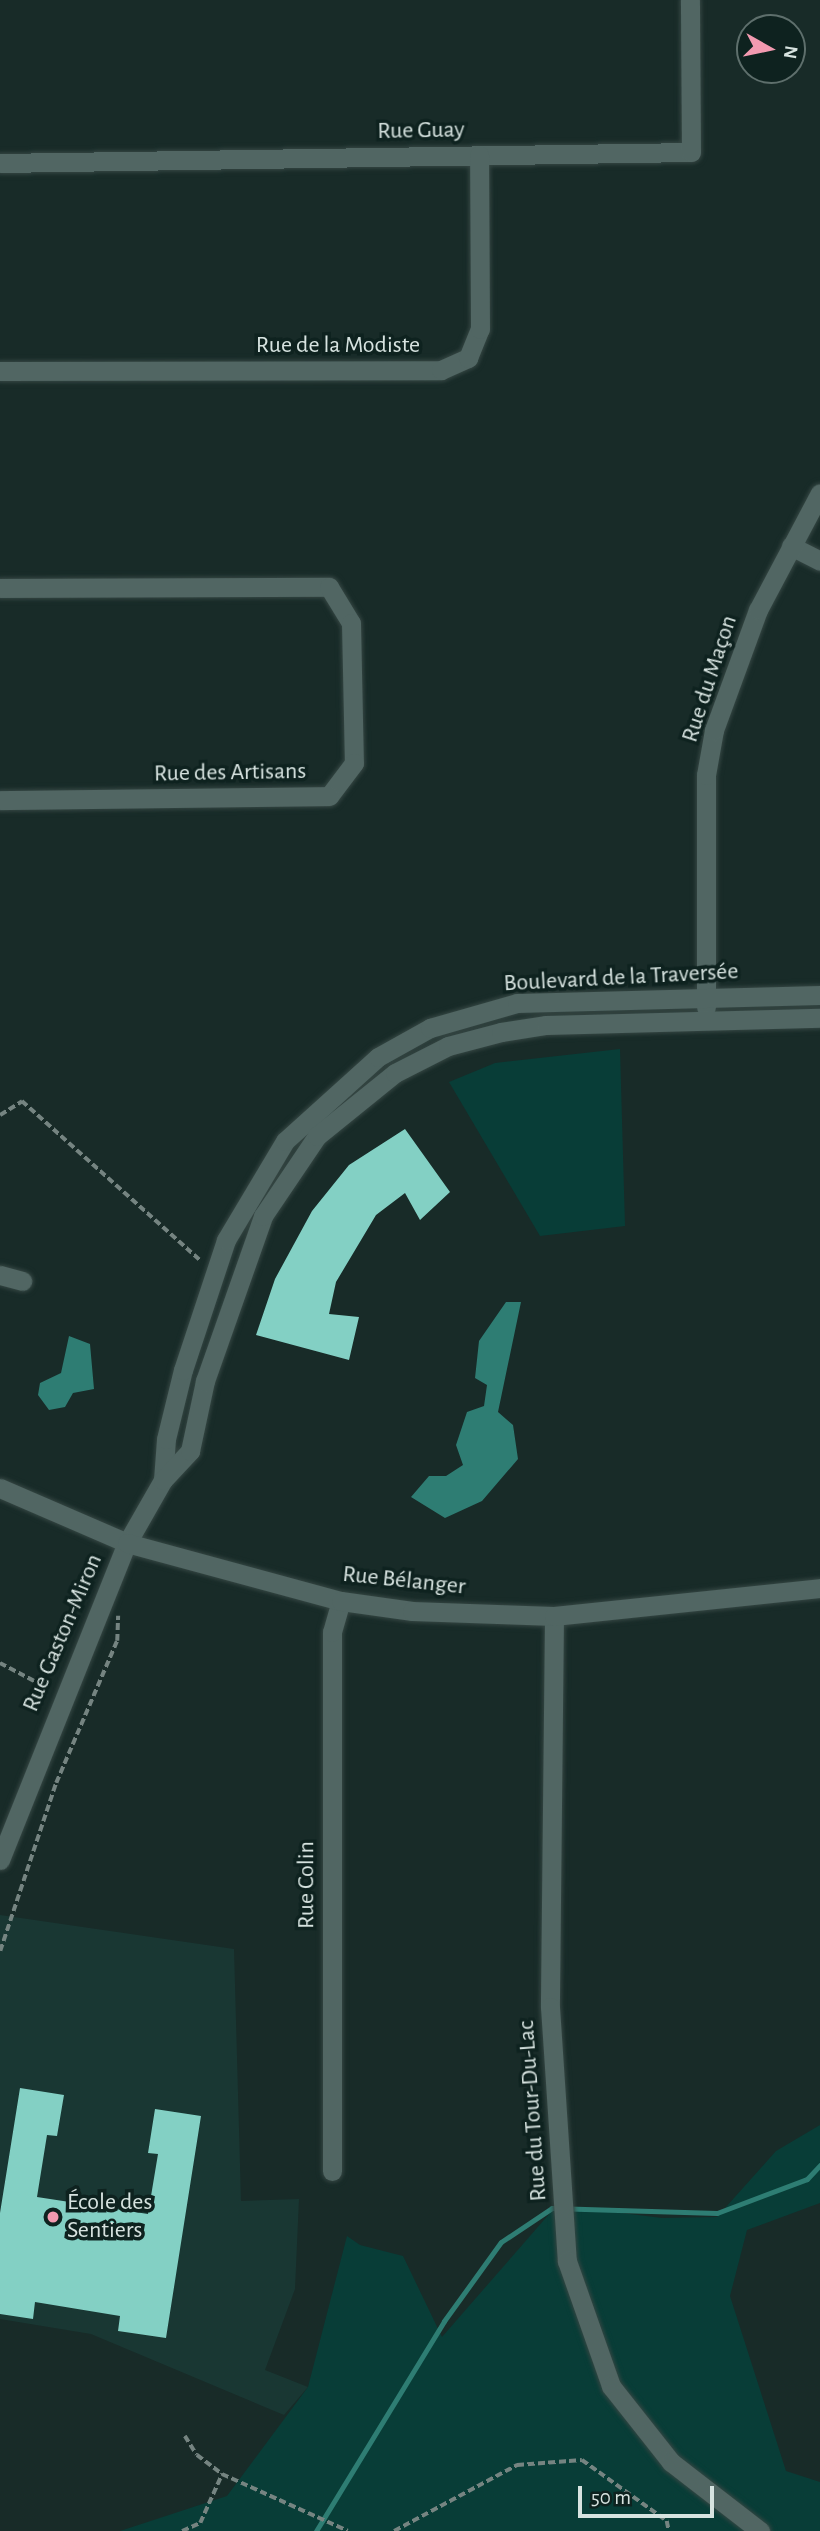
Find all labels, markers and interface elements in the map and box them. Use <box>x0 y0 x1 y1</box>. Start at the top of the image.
north arrow <box>736 14 806 84</box>
text: N <box>780 44 801 60</box>
street label: Rue Guay <box>377 116 465 146</box>
street label: Rue de la Modiste <box>256 332 420 360</box>
street label: Rue du Maçon <box>676 612 744 746</box>
street label: Rue des Artisans <box>154 757 306 789</box>
street label: Boulevard de la Traversée <box>503 957 739 999</box>
street label: Rue Gaston-Miron <box>17 1550 109 1716</box>
street label: Rue Bélanger <box>341 1560 467 1602</box>
street label: Rue Colin <box>293 1841 321 1929</box>
street label: Rue du Tour-Du-Lac <box>512 2020 554 2202</box>
place label: École des Sentiers <box>67 2189 152 2245</box>
marker: École des Sentiers <box>45 2209 61 2225</box>
scale bar <box>582 2472 718 2516</box>
text: 50 m <box>591 2487 631 2508</box>

